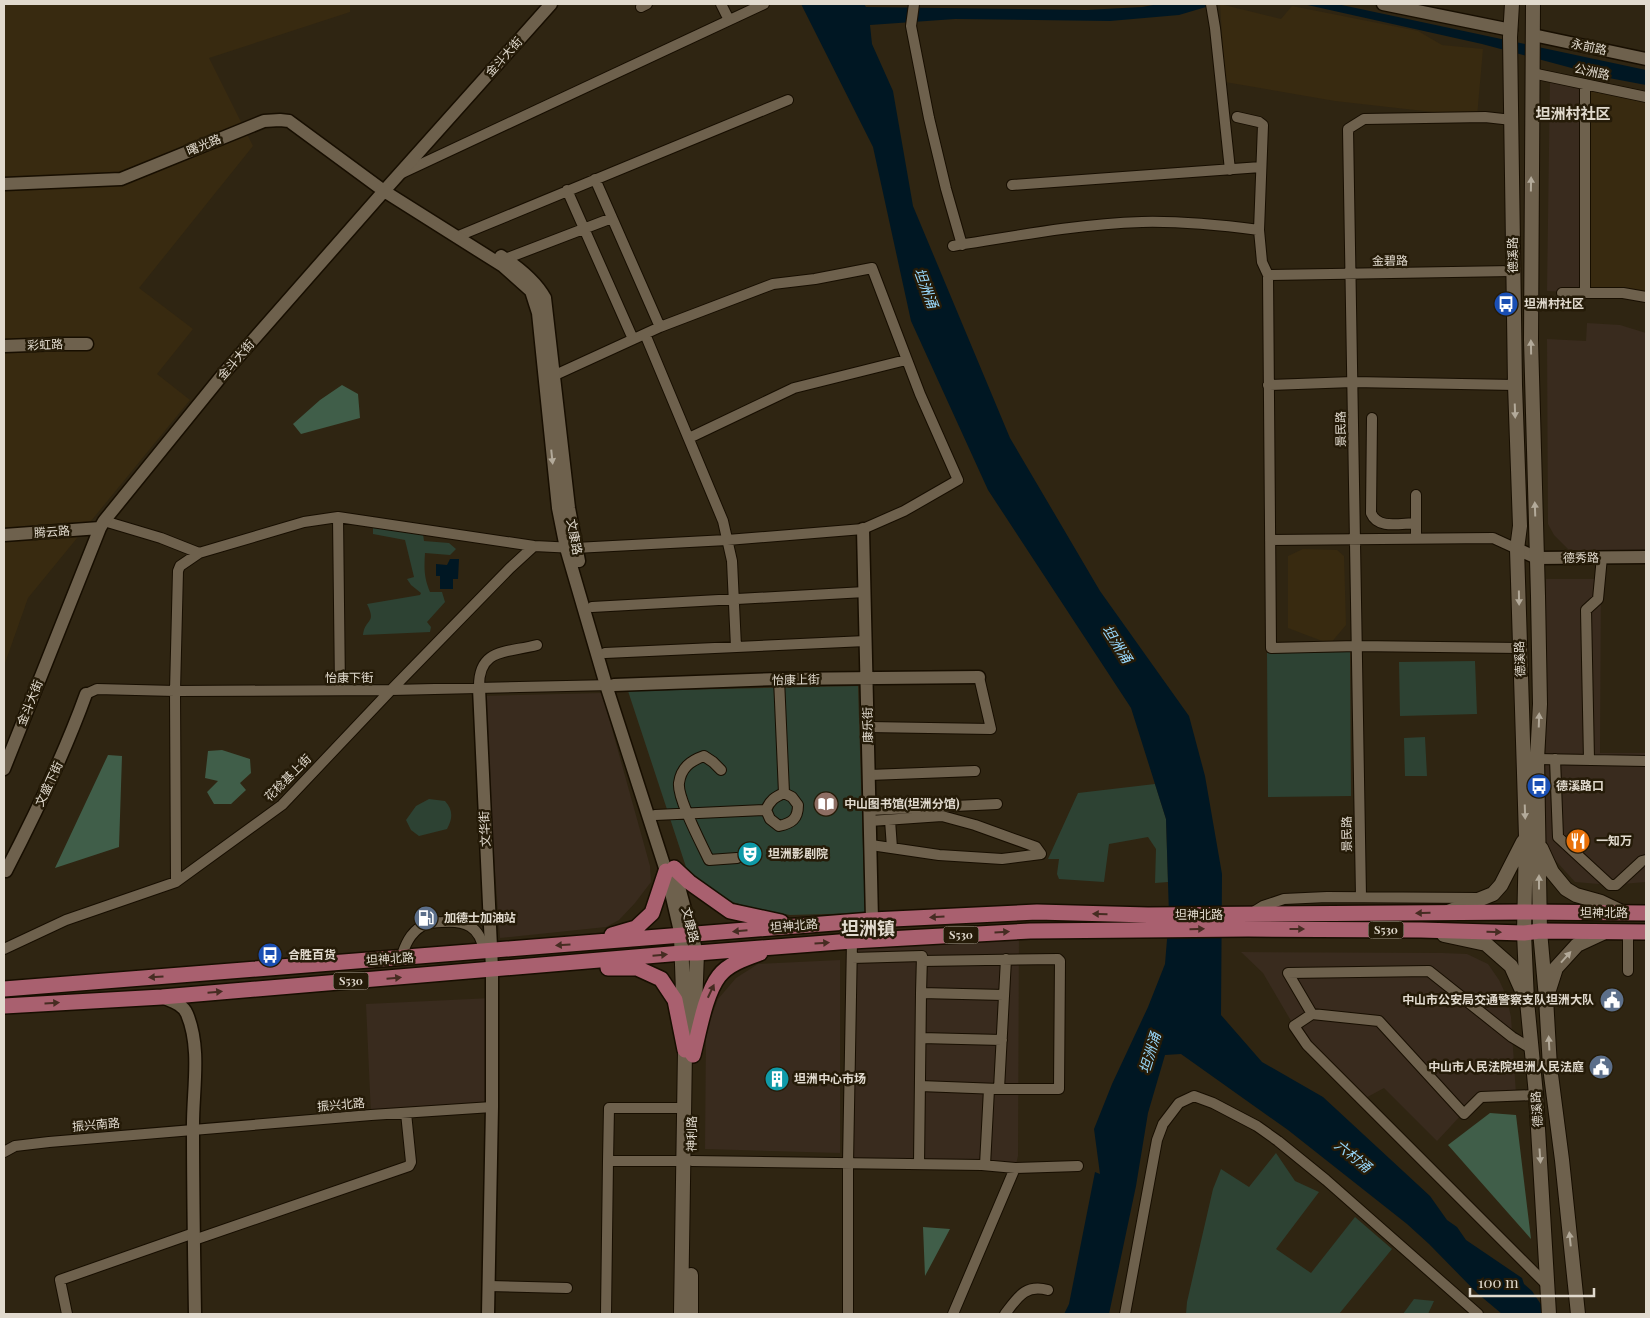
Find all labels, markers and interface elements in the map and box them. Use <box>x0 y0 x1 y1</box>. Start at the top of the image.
street label: 金斗大街 <box>481 33 525 80</box>
street label: 永前路 <box>1570 34 1608 58</box>
street label: 公洲路 <box>1573 59 1611 83</box>
district label: 坦洲村社区 <box>1535 103 1611 123</box>
street label: 曙光路 <box>184 130 223 158</box>
one-way arrow <box>1527 176 1535 192</box>
street label: 德溪路 <box>1504 237 1520 273</box>
street label: 金碧路 <box>1372 252 1408 268</box>
water label: 坦洲涌 <box>910 265 944 313</box>
bus stop icon: 坦洲村社区 <box>1493 291 1519 317</box>
place label: 坦洲村社区 <box>1524 295 1584 311</box>
street label: 彩虹路 <box>27 335 63 353</box>
street label: 金斗大街 <box>213 336 257 383</box>
one-way arrow <box>1527 338 1535 354</box>
one-way arrow <box>1512 403 1520 419</box>
street label: 景民路 <box>1332 411 1348 447</box>
one-way arrow <box>548 449 556 465</box>
one-way arrow <box>1531 501 1539 517</box>
street label: 文康路 <box>564 518 586 556</box>
street label: 腾云路 <box>33 522 70 540</box>
street label: 德秀路 <box>1563 549 1599 565</box>
one-way arrow <box>1515 590 1523 606</box>
water label: 坦洲涌 <box>1098 621 1138 668</box>
street label: 德溪路 <box>1510 641 1528 677</box>
street label: 怡康下街 <box>325 669 373 685</box>
street label: 怡康上街 <box>772 671 820 687</box>
street label: 金斗大街 <box>13 677 45 728</box>
street label: 康乐街 <box>859 707 875 743</box>
one-way arrow <box>1535 712 1543 728</box>
street label: 花稔基上街 <box>260 750 314 804</box>
street label: 文盛下街 <box>31 758 65 809</box>
bus stop icon: 德溪路口 <box>1526 773 1552 799</box>
place label: 德溪路口 <box>1556 777 1604 793</box>
library icon: 中山图书馆(坦洲分馆) <box>813 791 839 817</box>
place label: 中山图书馆(坦洲分馆) <box>844 795 960 811</box>
one-way arrow <box>1521 805 1529 821</box>
street label: 文华街 <box>475 811 493 847</box>
street label: 景民路 <box>1338 816 1354 852</box>
restaurant icon: 一知万 <box>1565 828 1591 854</box>
place label: 一知万 <box>1596 832 1632 848</box>
theatre icon: 坦洲影剧院 <box>737 841 763 867</box>
place label: 坦洲影剧院 <box>768 845 828 861</box>
one-way arrow <box>1535 874 1543 890</box>
street label: 坦神北路 <box>1580 904 1628 920</box>
fuel station icon: 加德士加油站 <box>413 905 439 931</box>
street label: 文康路 <box>679 905 703 944</box>
street label: 坦神北路 <box>1175 906 1223 922</box>
place label: 加德士加油站 <box>444 909 516 925</box>
one-way arrow <box>1415 909 1431 917</box>
one-way arrow <box>1091 910 1107 918</box>
one-way arrow <box>929 913 945 921</box>
street label: 坦神北路 <box>769 915 819 935</box>
district label: 坦洲镇 <box>841 916 895 940</box>
road number: S530 <box>1368 922 1404 938</box>
one-way arrow <box>1189 925 1205 933</box>
one-way arrow <box>1289 925 1305 933</box>
road number: S530 <box>944 926 978 944</box>
one-way arrow <box>732 927 748 935</box>
one-way arrow <box>994 928 1010 936</box>
one-way arrow <box>1486 928 1502 936</box>
one-way arrow <box>815 939 831 947</box>
bus stop icon: 合胜百货 <box>257 942 283 968</box>
one-way arrow <box>554 942 570 950</box>
place label: 合胜百货 <box>288 946 336 962</box>
street label: 坦神北路 <box>365 948 414 968</box>
one-way arrow <box>653 951 669 959</box>
one-way arrow <box>1560 951 1572 963</box>
road number: S530 <box>334 972 368 989</box>
one-way arrow <box>148 973 164 981</box>
one-way arrow <box>386 973 402 981</box>
one-way arrow <box>708 984 716 998</box>
public building icon: 中山市公安局交通警察支队坦洲大队 <box>1599 987 1625 1013</box>
one-way arrow <box>207 988 223 996</box>
place label: 中山市公安局交通警察支队坦洲大队 <box>1402 991 1594 1007</box>
one-way arrow <box>45 999 61 1007</box>
water label: 坦洲涌 <box>1134 1028 1165 1076</box>
one-way arrow <box>1544 1034 1552 1050</box>
public building icon: 中山市人民法院坦洲人民法庭 <box>1588 1054 1614 1080</box>
place label: 中山市人民法院坦洲人民法庭 <box>1428 1058 1584 1074</box>
building icon: 坦洲中心市场 <box>764 1066 790 1092</box>
place label: 坦洲中心市场 <box>794 1070 866 1086</box>
street label: 德溪路 <box>1527 1091 1545 1128</box>
street label: 振兴北路 <box>316 1094 366 1114</box>
street label: 振兴南路 <box>71 1114 121 1134</box>
street label: 神利路 <box>683 1116 699 1152</box>
water label: 六村涌 <box>1331 1135 1377 1177</box>
one-way arrow <box>1536 1148 1544 1164</box>
one-way arrow <box>1566 1231 1574 1247</box>
scale bar <box>1470 1266 1594 1298</box>
text: 100 m <box>1478 1272 1519 1292</box>

